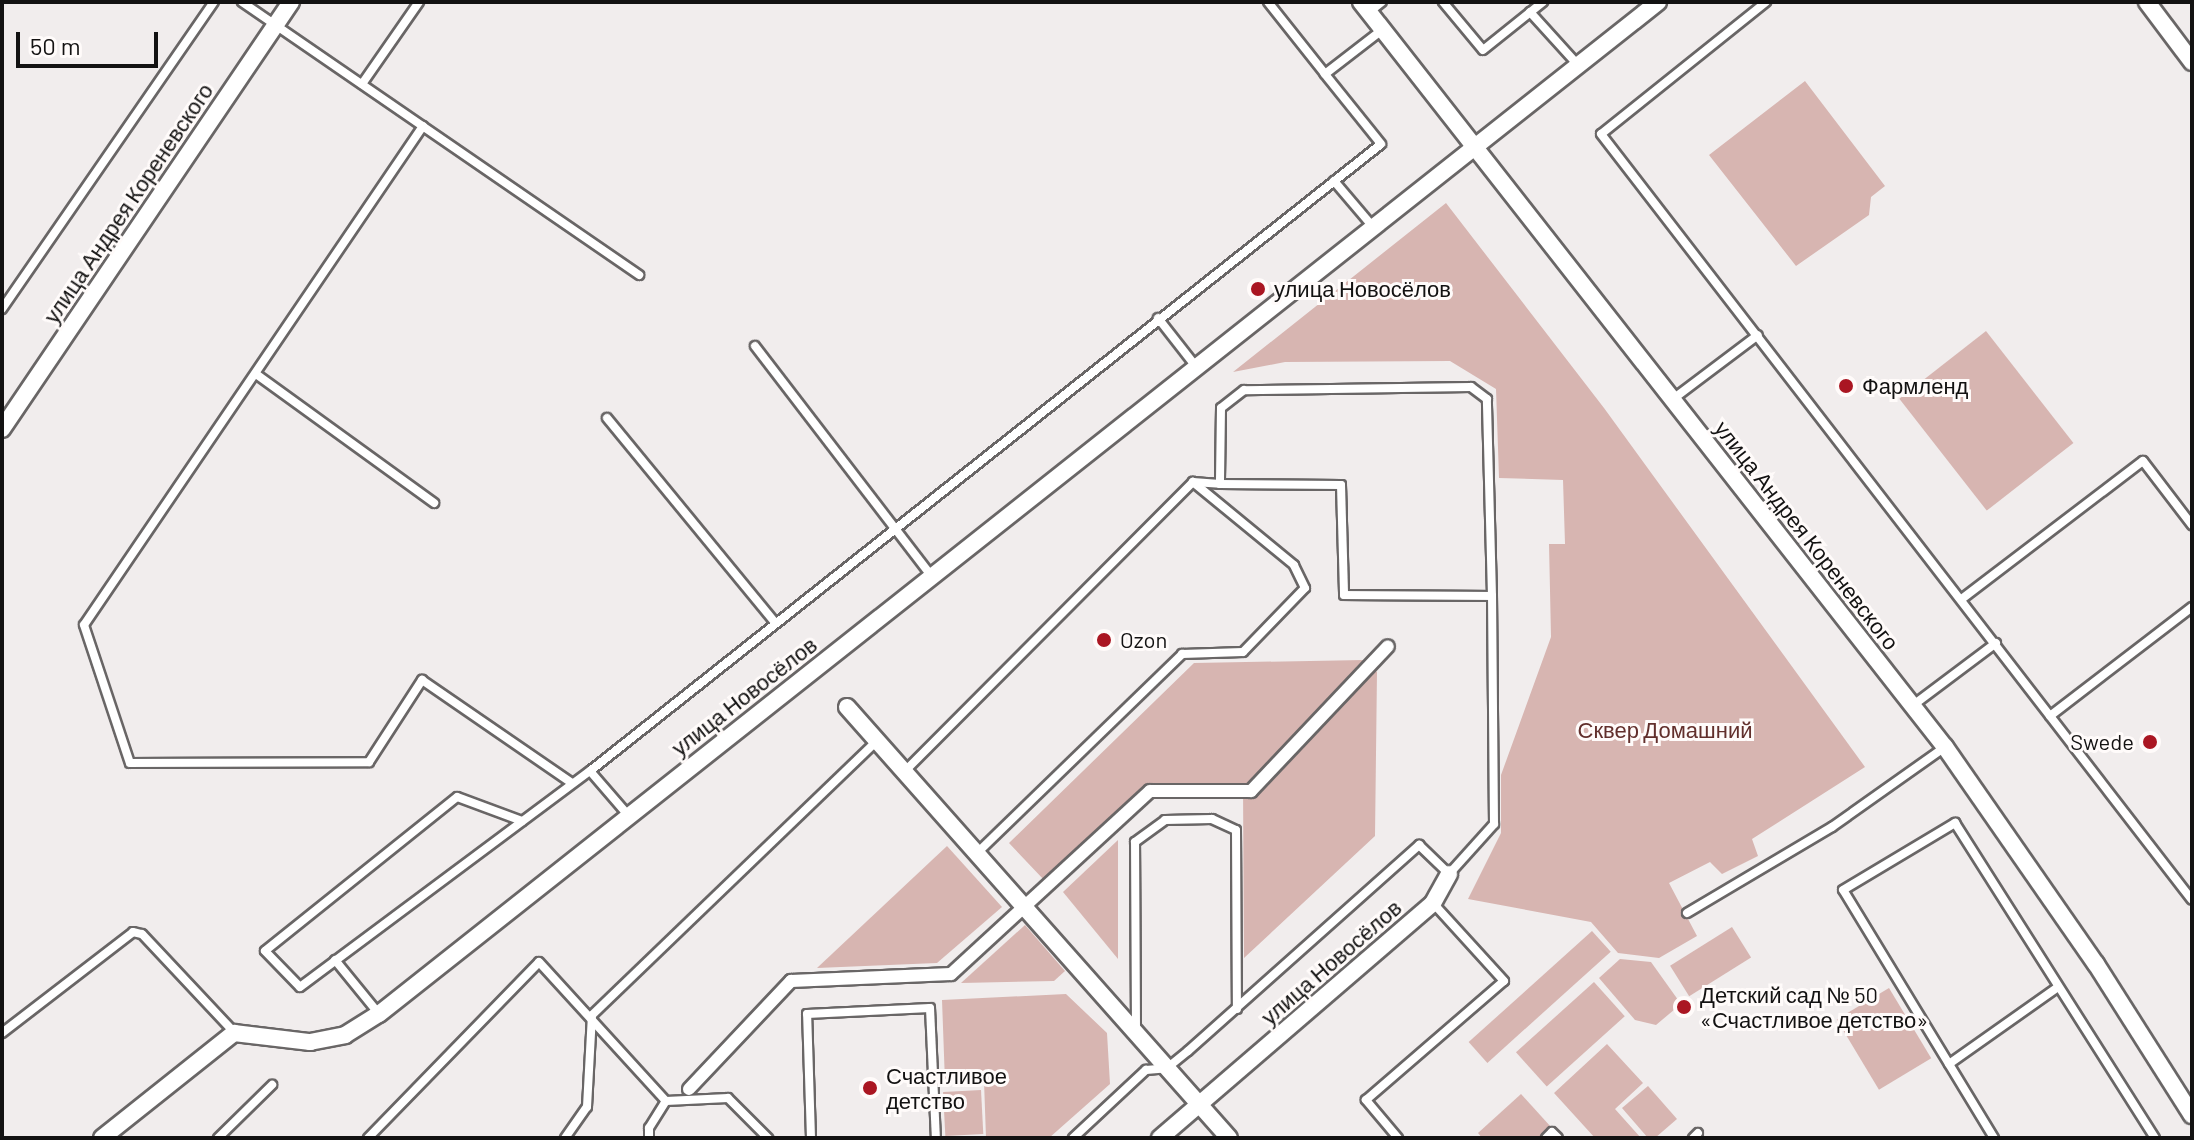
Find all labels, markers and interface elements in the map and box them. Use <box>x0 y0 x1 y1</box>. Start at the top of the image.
scale bar <box>20 16 162 66</box>
text: 50 m <box>30 31 81 60</box>
street label: улица Андрея Кореневского <box>38 78 218 328</box>
place label: улица Новосёлов <box>1274 276 1451 302</box>
marker: улица Новосёлов <box>1249 280 1267 298</box>
place label: Фармленд <box>1862 373 1968 399</box>
marker: Фармленд <box>1837 377 1855 395</box>
street label: улица Андрея Кореневского <box>1709 415 1905 655</box>
place label: Ozon <box>1120 627 1167 653</box>
street label: улица Новосёлов <box>666 631 822 761</box>
marker: Ozon <box>1095 631 1113 649</box>
park label: Сквер Домашний <box>1578 717 1752 743</box>
place label: Swede <box>2070 729 2134 755</box>
marker: Swede <box>2141 733 2159 751</box>
street label: улица Новосёлов <box>1256 894 1406 1030</box>
place label: Детский сад № 50 «Счастливое детство» <box>1700 981 1928 1032</box>
marker: Детский сад № 50 «Счастливое детство» <box>1675 998 1693 1016</box>
place label: Счастливое детство <box>886 1062 1007 1114</box>
marker: Счастливое детство <box>861 1079 879 1097</box>

